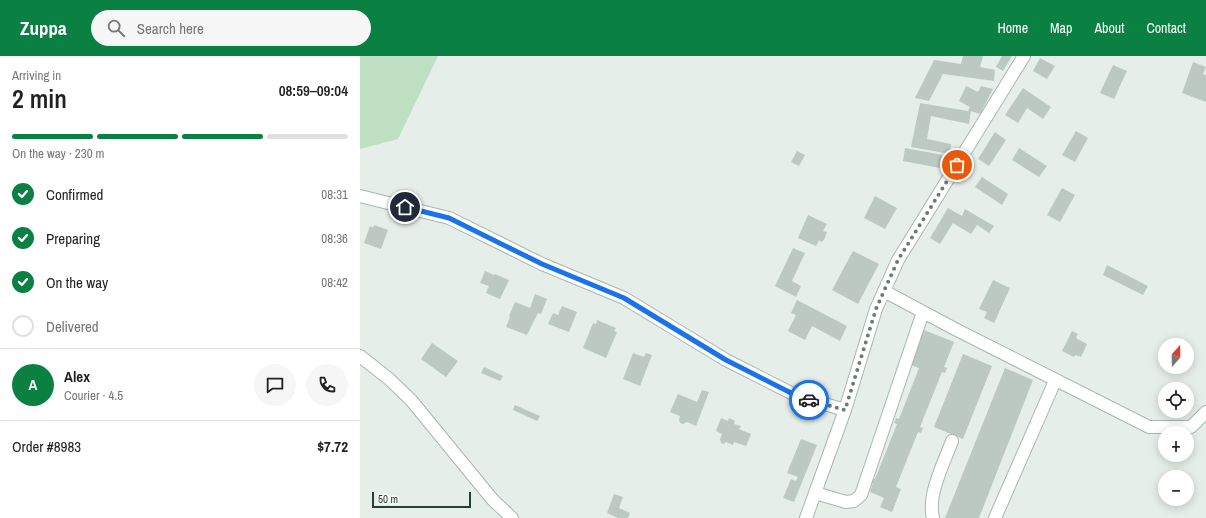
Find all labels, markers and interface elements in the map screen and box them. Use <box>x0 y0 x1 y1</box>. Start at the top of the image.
search box <box>91 10 371 46</box>
text: Zuppa <box>20 15 67 41</box>
icon: search <box>105 17 127 39</box>
text: Search here <box>137 18 204 39</box>
text: Home <box>997 19 1028 37</box>
text: Map <box>1050 19 1072 37</box>
text: About <box>1094 19 1124 37</box>
text: Contact <box>1146 19 1186 37</box>
text: Arriving in <box>12 67 61 84</box>
text: 08:59–09:04 <box>279 80 348 101</box>
text: 2 min <box>12 81 67 116</box>
text: On the way · 230 m <box>12 145 104 162</box>
pin <box>940 148 974 182</box>
icon: bag <box>946 154 968 176</box>
icon: check <box>12 183 34 205</box>
text: Confirmed <box>46 184 103 205</box>
text: 08:31 <box>321 186 348 203</box>
pin <box>388 190 422 224</box>
icon: home <box>394 196 416 218</box>
icon: check <box>12 227 34 249</box>
text: Preparing <box>46 228 100 249</box>
text: 08:36 <box>321 230 348 247</box>
icon: check <box>12 271 34 293</box>
text: On the way <box>46 272 108 293</box>
text: 08:42 <box>321 274 348 291</box>
text: Delivered <box>46 316 99 337</box>
north arrow <box>1158 338 1194 374</box>
map controls <box>1158 338 1194 506</box>
button: chat <box>254 364 296 406</box>
button: phone <box>306 364 348 406</box>
text: Alex <box>64 366 90 387</box>
text: A <box>29 374 37 395</box>
courier <box>789 380 829 420</box>
button: locate <box>1158 382 1194 418</box>
text: Courier · 4.5 <box>64 387 123 404</box>
icon: car <box>798 389 820 411</box>
button: + <box>1158 426 1194 462</box>
text: Order #8983 <box>12 436 81 457</box>
text: $7.72 <box>317 436 348 457</box>
button: − <box>1158 470 1194 506</box>
scale bar <box>372 490 471 509</box>
text: 50 m <box>378 492 398 506</box>

